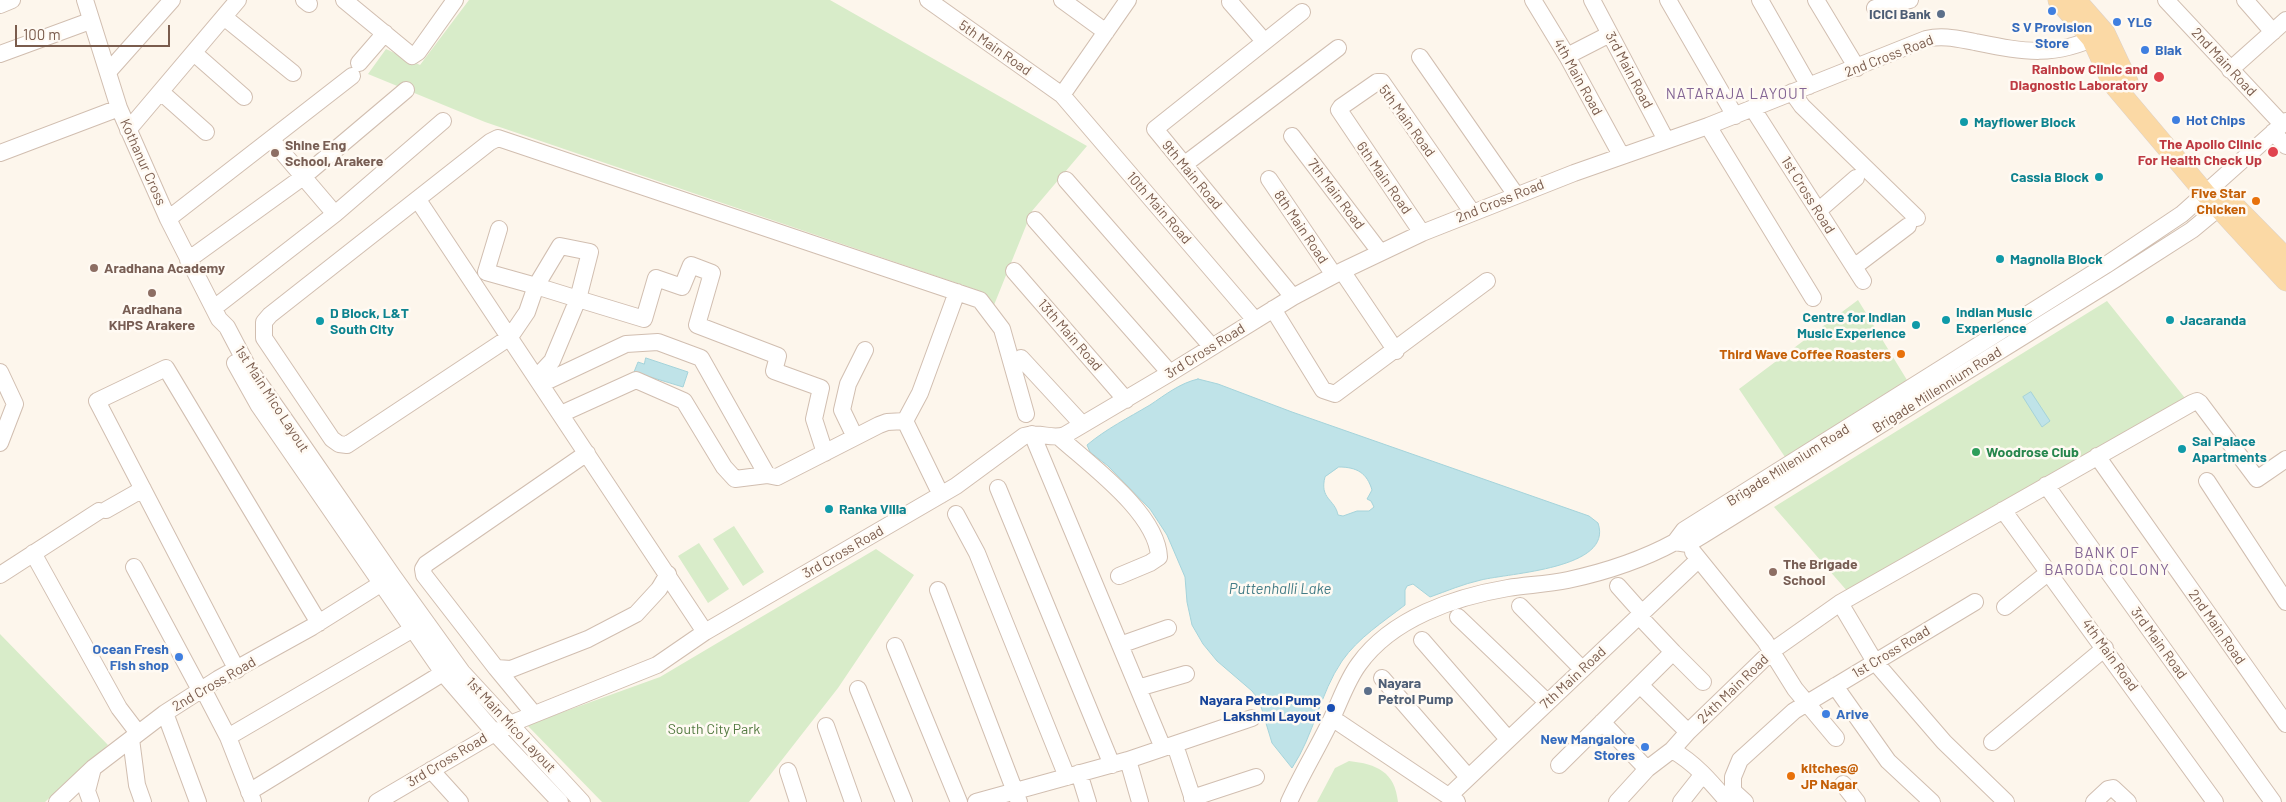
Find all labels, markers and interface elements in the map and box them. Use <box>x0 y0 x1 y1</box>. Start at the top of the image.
marker: S V Provision Store <box>2046 5 2058 17</box>
place label: ICICI Bank <box>1869 6 1931 22</box>
marker: ICICI Bank <box>1935 8 1947 20</box>
place label: YLG <box>2127 14 2152 30</box>
scale bar <box>18 15 172 47</box>
marker: YLG <box>2111 16 2123 28</box>
street label: 5th Main Road <box>956 17 1034 79</box>
place label: S V Provision Store <box>2012 19 2092 52</box>
street label: 2nd Main Road <box>2188 24 2260 100</box>
text: 100 m <box>23 25 61 43</box>
street label: 3rd Main Road <box>1602 29 1656 111</box>
street label: 2nd Cross Road <box>1842 31 1936 81</box>
street label: 4th Main Road <box>1550 36 1606 118</box>
place label: Blak <box>2155 42 2182 58</box>
marker: Blak <box>2139 44 2151 56</box>
place label: Rainbow Clinic and Diagnostic Laboratory <box>2010 61 2148 94</box>
marker: Rainbow Clinic and Diagnostic Laboratory <box>2152 70 2166 84</box>
street label: 5th Main Road <box>1375 82 1439 160</box>
district label: NATARAJA LAYOUT <box>1664 85 1810 103</box>
place label: Hot Chips <box>2186 112 2245 128</box>
place label: Mayflower Block <box>1974 114 2076 130</box>
marker: Hot Chips <box>2170 114 2182 126</box>
street label: Kothanur Cross <box>116 116 170 208</box>
marker: Mayflower Block <box>1958 116 1970 128</box>
place label: The Apollo Clinic For Health Check Up <box>2138 136 2262 168</box>
place label: Shine Eng School, Arakere <box>285 137 383 170</box>
street label: 9th Main Road <box>1158 137 1226 213</box>
street label: 6th Main Road <box>1353 138 1415 218</box>
marker: The Apollo Clinic For Health Check Up <box>2266 145 2280 159</box>
marker: Shine Eng School, Arakere <box>269 147 281 159</box>
street label: 1st Cross Road <box>1778 153 1838 237</box>
street label: 7th Main Road <box>1304 155 1368 233</box>
street label: 10th Main Road <box>1123 168 1195 248</box>
place label: Cassia Block <box>2011 169 2089 185</box>
marker: Cassia Block <box>2093 171 2105 183</box>
street label: 2nd Cross Road <box>1453 176 1547 226</box>
place label: Five Star Chicken <box>2191 185 2246 218</box>
street label: 8th Main Road <box>1270 187 1332 267</box>
marker: Five Star Chicken <box>2250 195 2262 207</box>
place label: Magnolia Block <box>2010 251 2103 267</box>
marker: Magnolia Block <box>1994 253 2006 265</box>
place label: Aradhana Academy <box>104 260 225 276</box>
marker: Aradhana Academy <box>88 262 100 274</box>
marker: Aradhana KHPS Arakere <box>146 287 158 299</box>
street label: 13th Main Road <box>1034 296 1106 374</box>
place label: Aradhana KHPS Arakere <box>109 301 195 334</box>
place label: Indian Music Experience <box>1956 304 2032 336</box>
place label: D Block, L&T South City <box>330 305 409 338</box>
place label: Centre for Indian Music Experience <box>1797 309 1906 342</box>
place label: Jacaranda <box>2180 312 2246 328</box>
marker: Indian Music Experience <box>1940 314 1952 326</box>
marker: Jacaranda <box>2164 314 2176 326</box>
marker: D Block, L&T South City <box>314 315 326 327</box>
marker: Centre for Indian Music Experience <box>1910 319 1922 331</box>
street label: 3rd Cross Road <box>1162 320 1248 382</box>
street label: 1st Main Mico Layout <box>231 343 313 455</box>
street label: Brigade Millennium Road <box>1869 343 2005 437</box>
place label: Third Wave Coffee Roasters <box>1719 346 1891 362</box>
marker: Third Wave Coffee Roasters <box>1895 348 1907 360</box>
street label: Brigade Millenium Road <box>1724 420 1852 510</box>
place label: Sai Palace Apartments <box>2192 433 2267 466</box>
marker: Sai Palace Apartments <box>2176 443 2188 455</box>
place label: Woodrose Club <box>1986 444 2079 460</box>
marker: Woodrose Club <box>1970 446 1982 458</box>
place label: Ranka Villa <box>839 501 906 517</box>
marker: Ranka Villa <box>823 503 835 515</box>
street label: 3rd Cross Road <box>799 522 887 582</box>
district label: BANK OF BARODA COLONY <box>2043 544 2171 579</box>
place label: The Brigade School <box>1783 556 1858 588</box>
marker: The Brigade School <box>1767 566 1779 578</box>
water label: Puttenhalli Lake <box>1229 580 1331 598</box>
street label: 2nd Main Road <box>2185 586 2249 668</box>
street label: 3rd Main Road <box>2127 604 2191 682</box>
street label: 4th Main Road <box>2078 616 2142 694</box>
street label: 1st Cross Road <box>1849 622 1933 682</box>
place label: Ocean Fresh Fish shop <box>93 641 169 674</box>
street label: 7th Main Road <box>1537 643 1609 713</box>
marker: Ocean Fresh Fish shop <box>173 651 185 663</box>
street label: 24th Main Road <box>1694 651 1772 727</box>
street label: 2nd Cross Road <box>169 653 259 715</box>
street label: 1st Main Mico Layout <box>463 674 559 776</box>
place label: Nayara Petrol Pump <box>1378 675 1454 708</box>
marker: Nayara Petrol Pump <box>1362 685 1374 697</box>
place label: Nayara Petrol Pump Lakshmi Layout <box>1199 692 1321 724</box>
marker: Nayara Petrol Pump Lakshmi Layout <box>1325 702 1337 714</box>
place label: Arive <box>1836 706 1869 722</box>
marker: Arive <box>1820 708 1832 720</box>
park label: South City Park <box>668 721 760 737</box>
street label: 3rd Cross Road <box>404 729 490 791</box>
place label: New Mangalore Stores <box>1540 731 1635 764</box>
marker: New Mangalore Stores <box>1639 741 1651 753</box>
place label: kitches@ JP Nagar <box>1801 760 1858 792</box>
marker: kitches@ JP Nagar <box>1785 770 1797 782</box>

